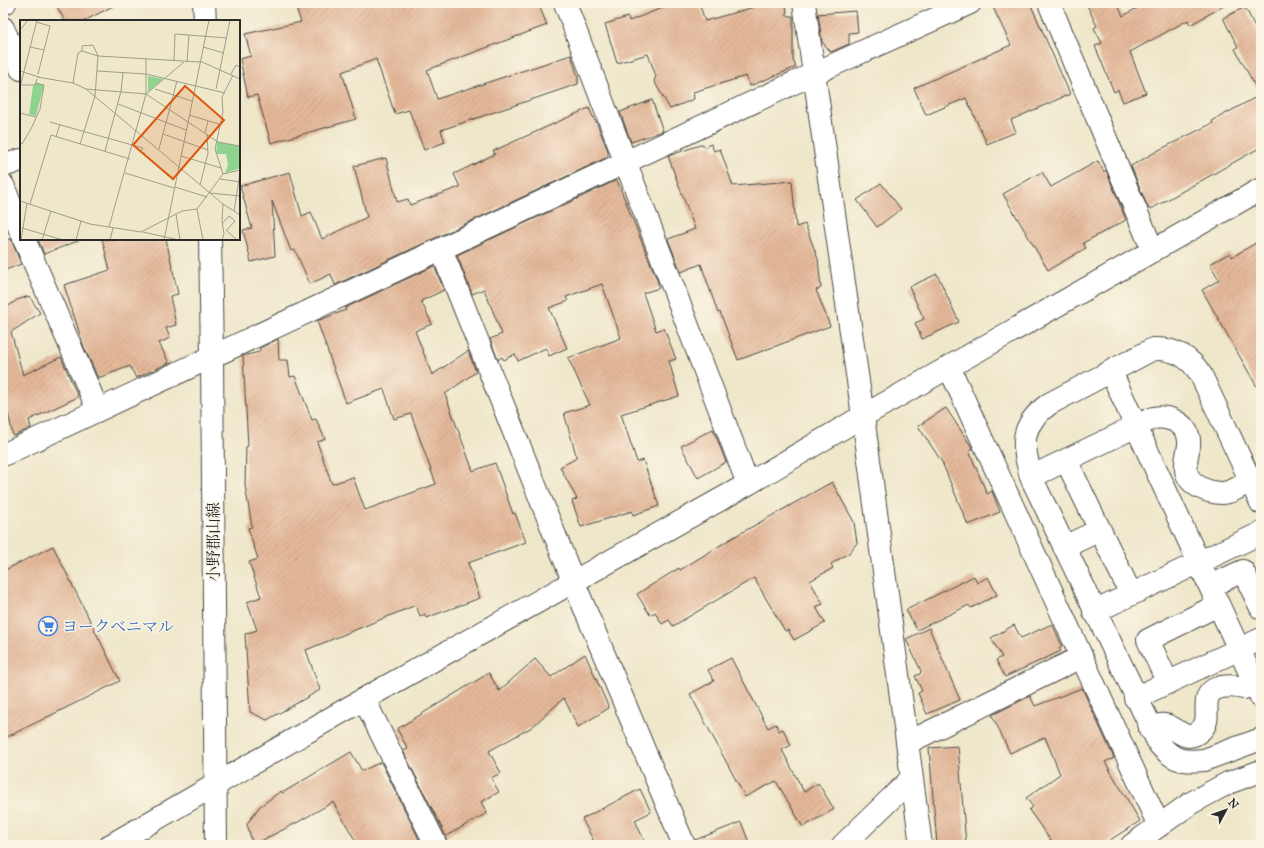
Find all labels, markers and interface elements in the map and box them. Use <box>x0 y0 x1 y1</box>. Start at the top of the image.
inset map <box>20 20 240 240</box>
street label: 小野郡山線 <box>204 502 223 582</box>
supermarket icon: ヨークベニマル <box>37 615 59 637</box>
place label: ヨークベニマル <box>62 617 174 636</box>
north arrow <box>1206 790 1246 830</box>
text: N <box>1225 796 1242 812</box>

